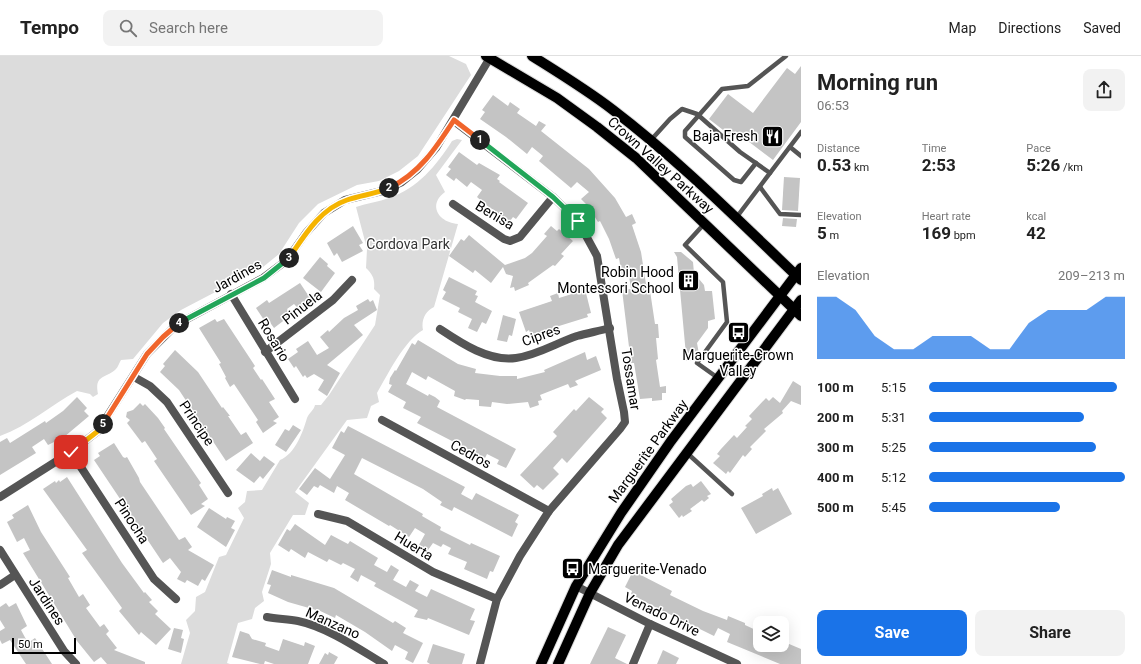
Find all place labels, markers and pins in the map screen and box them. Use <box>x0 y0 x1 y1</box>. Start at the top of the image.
restaurant icon: Baja Fresh <box>760 123 786 149</box>
place label: Baja Fresh <box>693 128 758 144</box>
pin: 1 <box>470 130 490 150</box>
pin: 2 <box>379 178 399 198</box>
pin <box>561 204 595 238</box>
pin: 3 <box>279 248 299 268</box>
place label: Robin Hood Montessori School <box>557 264 674 296</box>
building icon: Robin Hood Montessori School <box>676 267 702 293</box>
pin: 4 <box>169 313 189 333</box>
bus stop icon: Marguerite-Crown Valley <box>725 320 751 346</box>
place label: Marguerite-Crown Valley <box>682 347 794 379</box>
pin: 5 <box>93 414 113 434</box>
pin <box>54 435 88 469</box>
bus stop icon: Marguerite-Venado <box>559 556 585 582</box>
place label: Marguerite-Venado <box>588 561 707 577</box>

